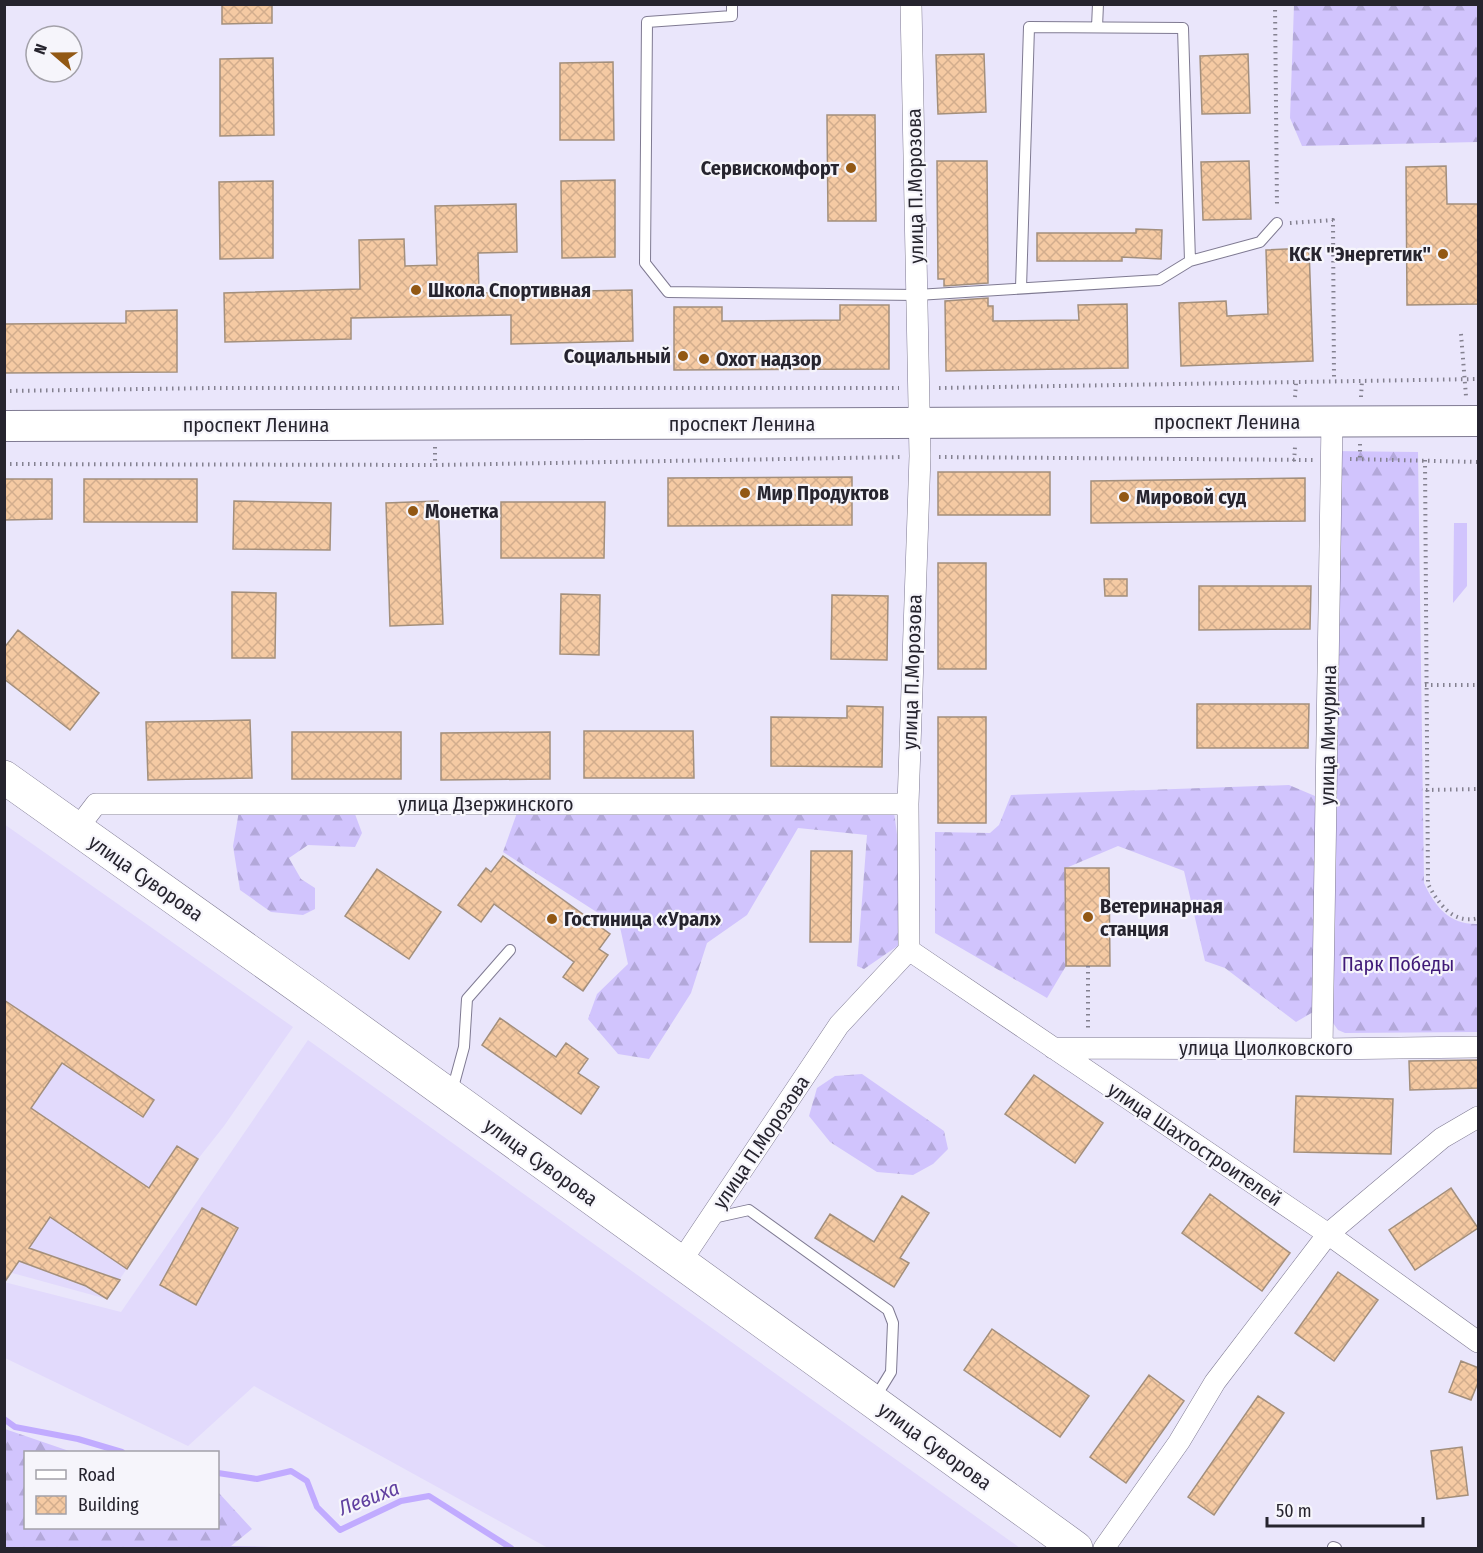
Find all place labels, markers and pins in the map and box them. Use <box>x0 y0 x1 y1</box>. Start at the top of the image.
place label: Сервискомфорт <box>701 156 839 180</box>
marker: Сервискомфорт <box>844 161 858 175</box>
place label: КСК "Энергетик" <box>1289 242 1431 266</box>
marker: КСК "Энергетик" <box>1436 247 1450 261</box>
place label: Школа Спортивная <box>428 278 591 302</box>
marker: Школа Спортивная <box>409 283 423 297</box>
place label: Социальный <box>564 344 671 368</box>
place label: Охот надзор <box>716 347 822 371</box>
marker: Социальный <box>676 349 690 363</box>
marker: Охот надзор <box>697 352 711 366</box>
place label: Мир Продуктов <box>757 481 889 505</box>
place label: Мировой суд <box>1136 485 1246 509</box>
marker: Мир Продуктов <box>738 486 752 500</box>
marker: Мировой суд <box>1117 490 1131 504</box>
place label: Монетка <box>425 499 499 523</box>
marker: Монетка <box>406 504 420 518</box>
place label: Ветеринарная станция <box>1100 894 1223 941</box>
place label: Гостиница «Урал» <box>564 907 721 931</box>
marker: Ветеринарная станция <box>1081 910 1095 924</box>
marker: Гостиница «Урал» <box>545 912 559 926</box>

